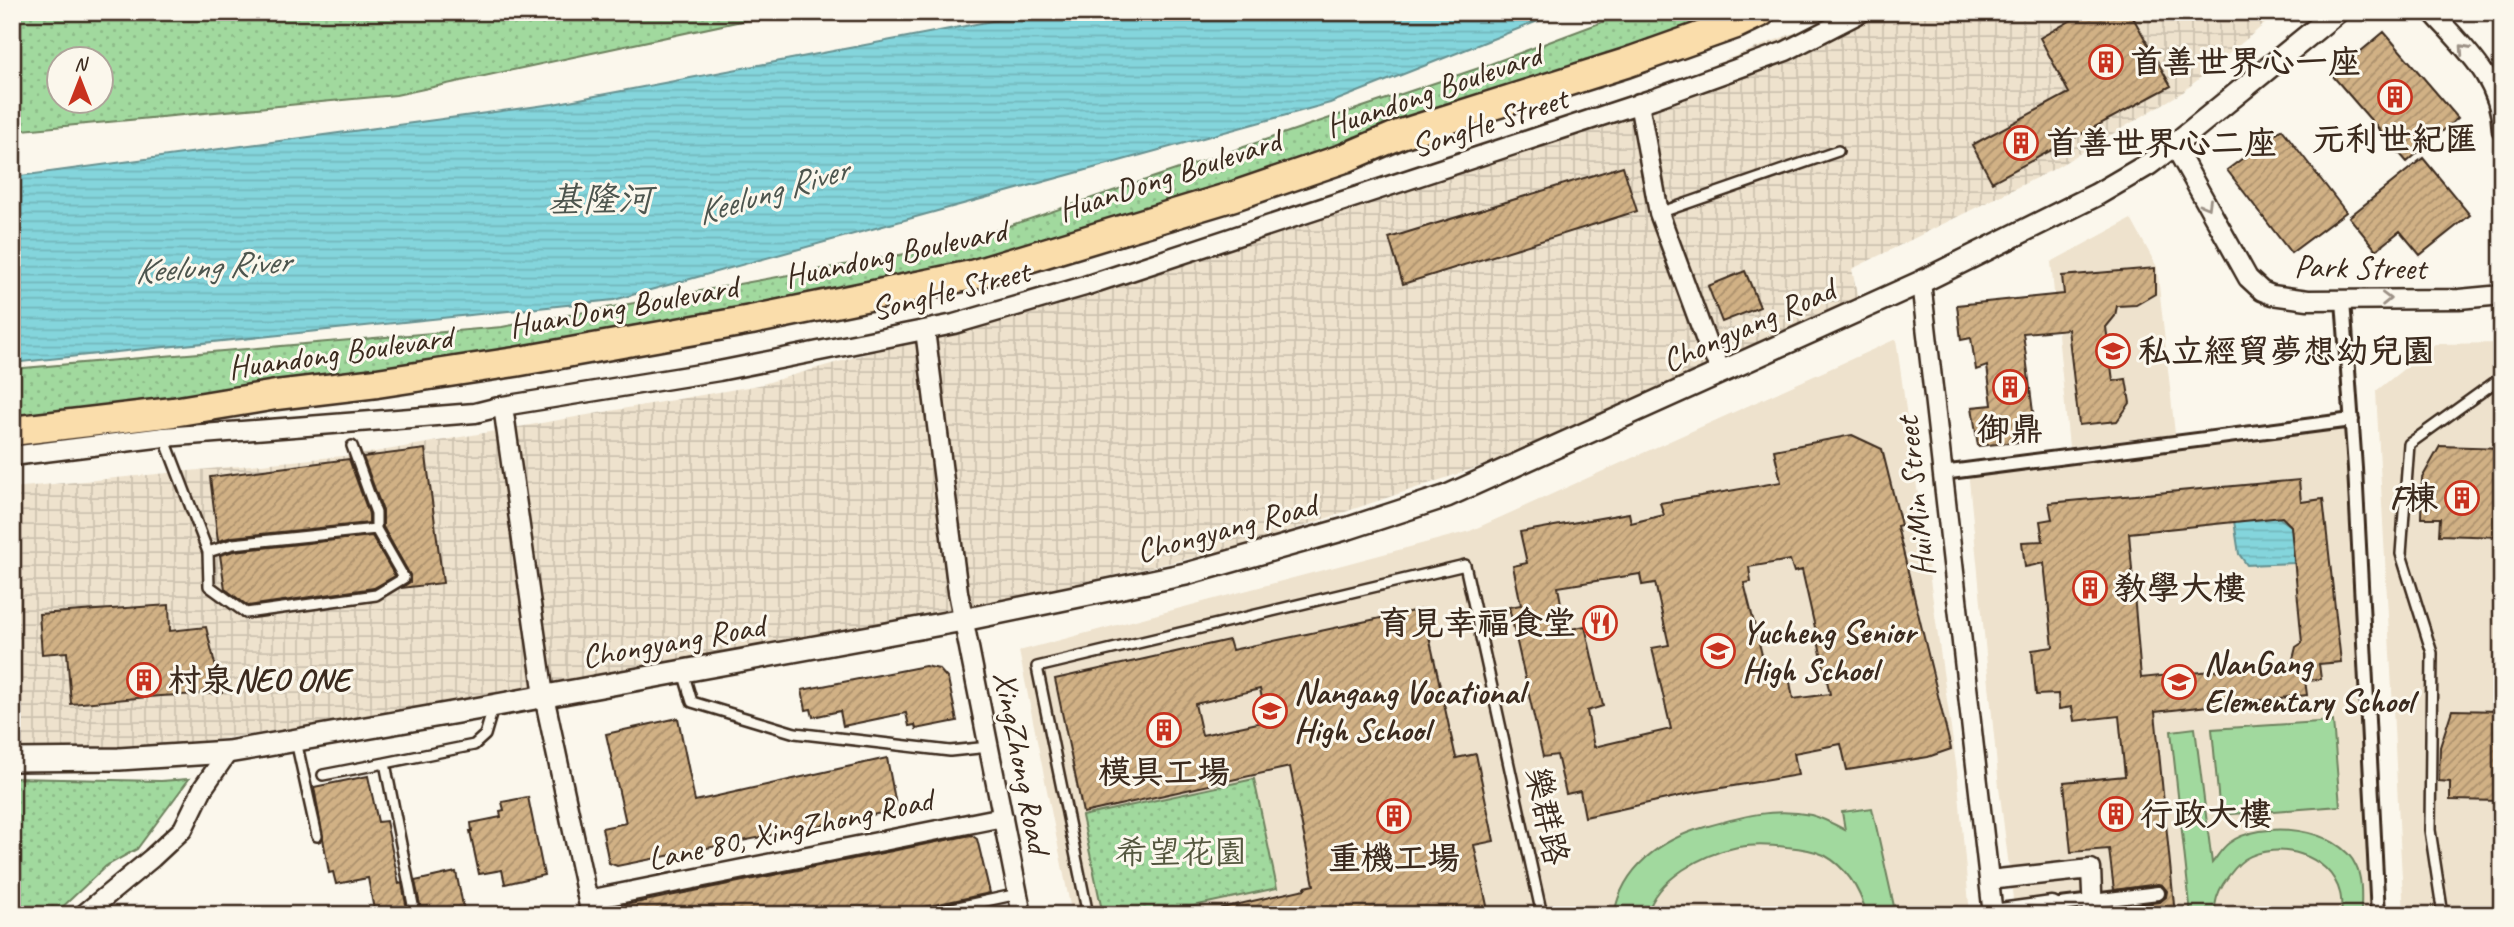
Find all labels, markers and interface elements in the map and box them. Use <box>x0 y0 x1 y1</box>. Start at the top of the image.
street label: Huandong Boulevard <box>1320 32 1551 147</box>
place label: 首善世界心一座 <box>2130 41 2361 83</box>
building icon: 首善世界心一座 <box>2087 43 2125 81</box>
one-way arrow <box>2460 44 2472 57</box>
north arrow <box>46 46 116 116</box>
text: N <box>74 52 89 76</box>
street label: SongHe Street <box>1406 76 1575 167</box>
building icon: 元利世紀匯 <box>2376 78 2414 116</box>
street label: HuanDong Boulevard <box>1052 118 1290 231</box>
place label: 元利世紀匯 <box>2313 118 2478 160</box>
place label: 首善世界心二座 <box>2046 122 2277 164</box>
building icon: 首善世界心二座 <box>2002 124 2040 162</box>
water label: Keelung River <box>691 145 858 235</box>
water label: 基隆河 <box>547 177 657 222</box>
one-way arrow <box>2199 198 2212 210</box>
street label: Huandong Boulevard <box>780 208 1015 297</box>
water label: Keelung River <box>133 238 297 294</box>
street label: Park Street <box>2294 245 2429 289</box>
street label: SongHe Street <box>866 249 1037 330</box>
street label: HuanDong Boulevard <box>505 264 746 347</box>
street label: Chongyang Road <box>1655 266 1845 382</box>
one-way arrow <box>2381 292 2392 307</box>
street label: Huandong Boulevard <box>225 315 460 388</box>
place label: 私立經貿夢想幼兒園 <box>2138 330 2435 372</box>
school or university icon: 私立經貿夢想幼兒園 <box>2094 332 2132 370</box>
building icon: 御鼎 <box>1991 368 2029 406</box>
place label: 御鼎 <box>1977 408 2043 450</box>
street label: HuiMin Street <box>1885 412 1944 579</box>
place label: F棟 <box>2390 477 2438 519</box>
building icon: F棟 <box>2443 479 2481 517</box>
street label: Chongyang Road <box>1131 483 1325 572</box>
place label: 教學大樓 <box>2114 567 2246 609</box>
building icon: 教學大樓 <box>2071 569 2109 607</box>
place label: 育見幸福食堂 <box>1378 602 1576 644</box>
street label: Chongyang Road <box>578 603 772 678</box>
restaurant icon: 育見幸福食堂 <box>1581 604 1619 642</box>
place label: Yucheng Senior High School <box>1742 611 1918 691</box>
school or university icon: Yucheng Senior High School <box>1699 632 1737 670</box>
place label: NanGang Elementary School <box>2204 642 2420 722</box>
place label: 村泉NEO ONE <box>168 659 354 701</box>
building icon: 村泉NEO ONE <box>125 661 163 699</box>
school or university icon: NanGang Elementary School <box>2160 663 2198 701</box>
street label: XingZhong Road <box>984 668 1061 861</box>
place label: Nangang Vocational High School <box>1294 671 1530 751</box>
school or university icon: Nangang Vocational High School <box>1251 692 1289 730</box>
building icon: 模具工場 <box>1145 711 1183 749</box>
place label: 模具工場 <box>1098 751 1230 793</box>
street label: 樂群路 <box>1516 763 1578 869</box>
street label: Lane 80, XingZhong Road <box>644 777 941 880</box>
place label: 行政大樓 <box>2140 793 2272 835</box>
building icon: 行政大樓 <box>2097 795 2135 833</box>
building icon: 重機工場 <box>1375 797 1413 835</box>
park label: 希望花園 <box>1115 831 1247 873</box>
place label: 重機工場 <box>1328 837 1460 879</box>

